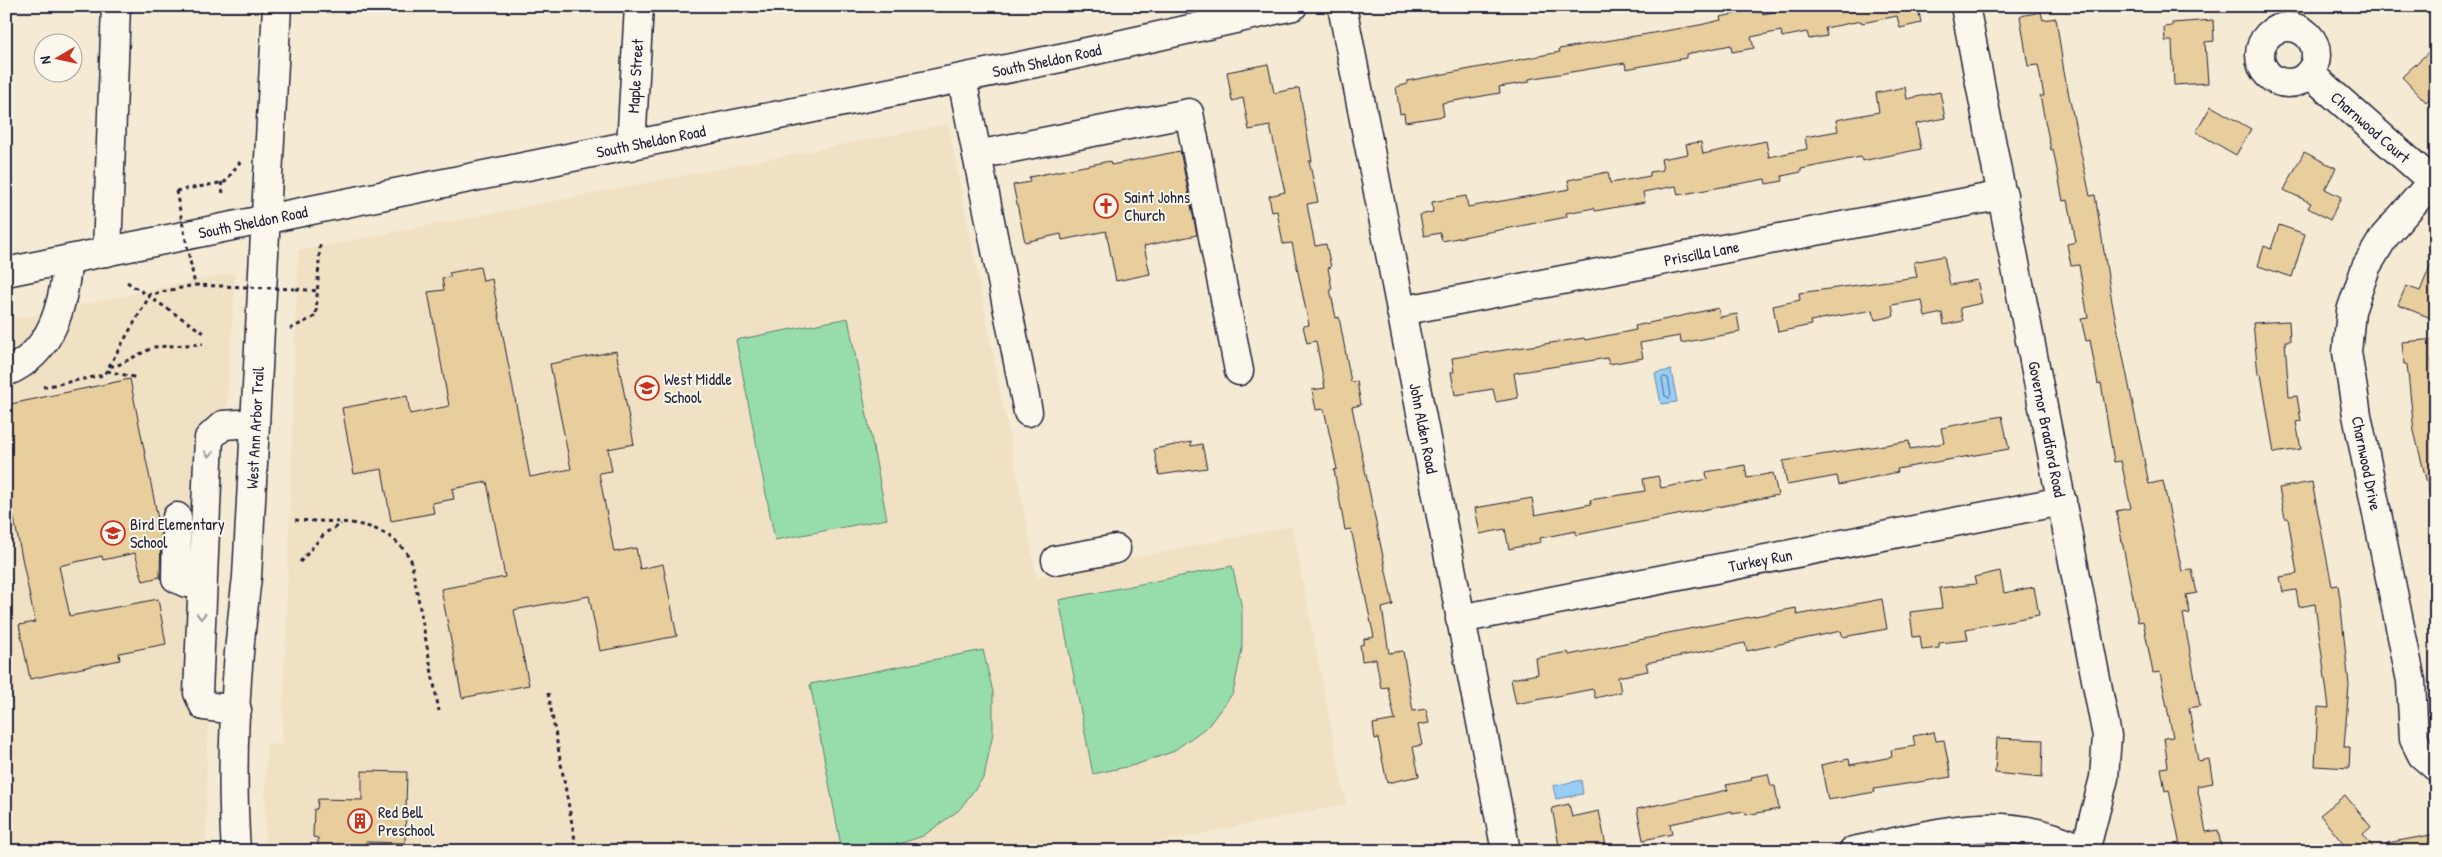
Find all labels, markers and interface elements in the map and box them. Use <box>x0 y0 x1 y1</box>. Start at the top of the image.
north arrow <box>32 32 82 82</box>
street label: Maple Street <box>622 38 648 114</box>
street label: South Sheldon Road <box>990 38 1103 82</box>
text: N <box>35 54 55 65</box>
street label: Charnwood Court <box>2326 86 2415 168</box>
street label: South Sheldon Road <box>594 119 707 163</box>
place label: Saint Johns Church <box>1124 186 1190 226</box>
church icon: Saint Johns Church <box>1093 193 1119 219</box>
street label: South Sheldon Road <box>196 200 309 244</box>
street label: Priscilla Lane <box>1662 235 1742 271</box>
street label: Governor Bradford Road <box>2023 359 2071 499</box>
street label: West Ann Arbor Trail <box>241 365 269 489</box>
place label: West Middle School <box>664 368 732 408</box>
school or university icon: West Middle School <box>634 375 660 401</box>
street label: John Alden Road <box>1404 381 1443 475</box>
street label: Charnwood Drive <box>2346 414 2387 513</box>
one-way arrow <box>203 450 214 458</box>
place label: Bird Elementary School <box>130 513 225 553</box>
school or university icon: Bird Elementary School <box>100 520 126 546</box>
street label: Turkey Run <box>1727 543 1794 577</box>
one-way arrow <box>195 612 206 620</box>
place label: Red Bell Preschool <box>378 801 435 841</box>
building icon: Red Bell Preschool <box>347 808 373 834</box>

